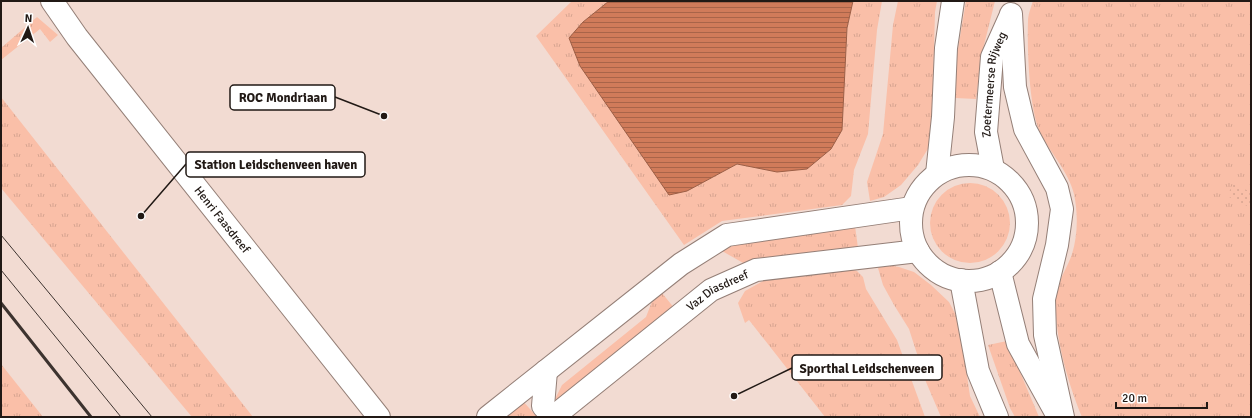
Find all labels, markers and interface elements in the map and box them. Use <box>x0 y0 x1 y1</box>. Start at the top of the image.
north arrow <box>8 8 48 48</box>
text: N <box>24 12 33 25</box>
street label: Zoetermeerse Rijweg <box>979 30 1010 139</box>
callout: ROC Mondriaan <box>230 85 335 110</box>
text: ROC Mondriaan <box>239 90 327 106</box>
callout: Station Leidschenveen haven <box>186 152 365 177</box>
text: Station Leidschenveen haven <box>195 157 357 173</box>
street label: Henri Faasdreef <box>191 183 253 257</box>
street label: Vaz Diasdreef <box>684 267 752 315</box>
callout: Sporthal Leidschenveen <box>792 355 942 380</box>
text: Sporthal Leidschenveen <box>800 361 934 377</box>
scale bar <box>1116 384 1207 410</box>
text: 20 m <box>1122 391 1147 406</box>

